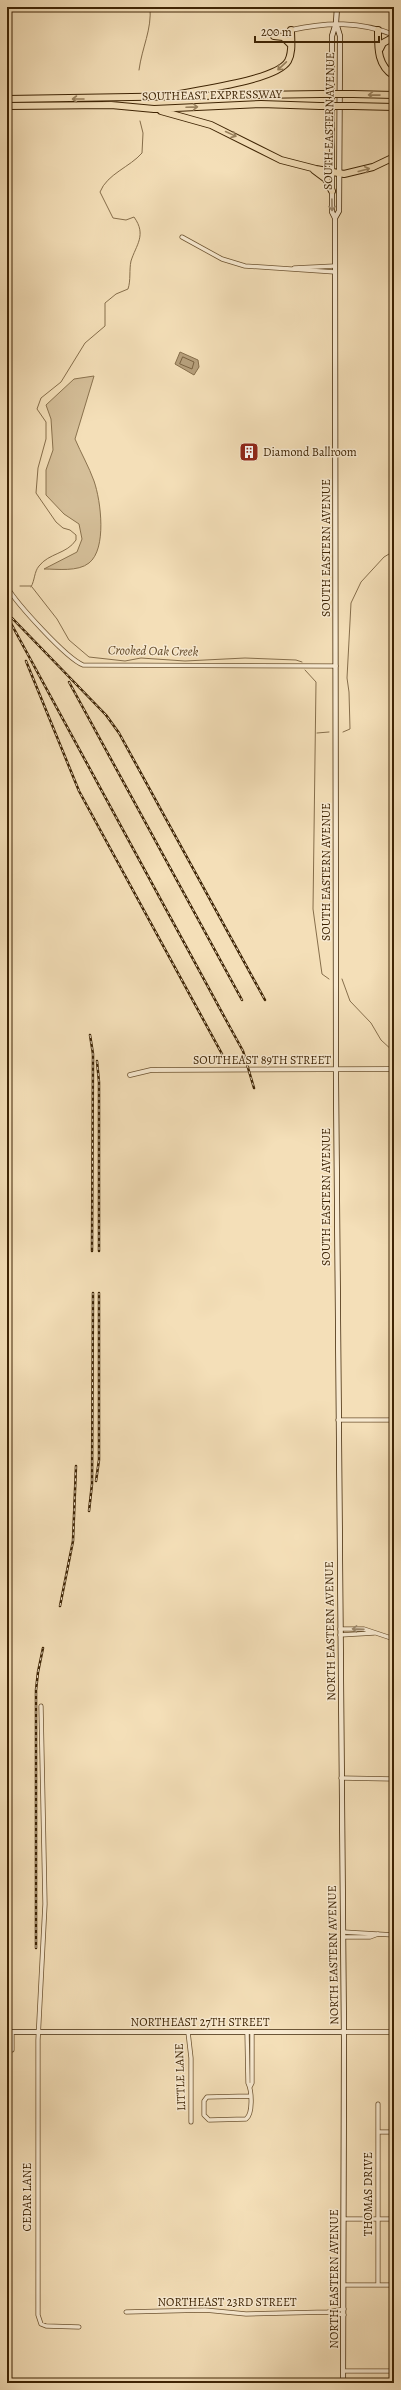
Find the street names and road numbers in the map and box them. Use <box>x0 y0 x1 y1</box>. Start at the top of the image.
street label: SOUTH EASTERN AVENUE <box>320 52 338 190</box>
street label: SOUTHEAST EXPRESSWAY <box>142 86 283 104</box>
street label: SOUTH EASTERN AVENUE <box>318 479 334 617</box>
street label: SOUTH EASTERN AVENUE <box>318 803 334 941</box>
street label: SOUTHEAST 89TH STREET <box>193 1052 331 1068</box>
street label: SOUTH EASTERN AVENUE <box>318 1128 334 1266</box>
street label: NORTH EASTERN AVENUE <box>321 1561 339 1701</box>
street label: NORTH EASTERN AVENUE <box>324 1885 342 2025</box>
street label: NORTHEAST 27TH STREET <box>131 2014 270 2030</box>
street label: LITTLE LANE <box>171 2043 189 2111</box>
street label: THOMAS DRIVE <box>360 2152 376 2236</box>
street label: CEDAR LANE <box>19 2163 35 2231</box>
street label: NORTH EASTERN AVENUE <box>326 2209 342 2349</box>
street label: NORTHEAST 23RD STREET <box>157 2294 297 2310</box>

